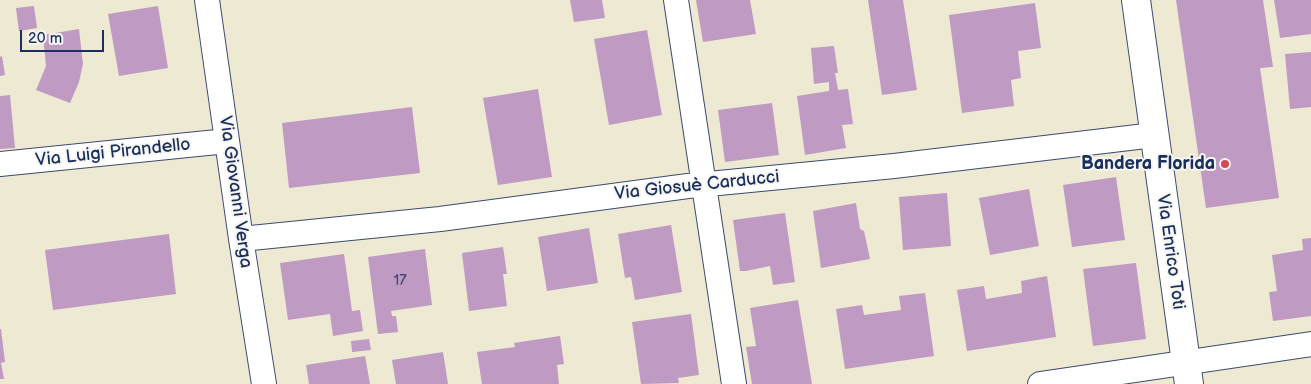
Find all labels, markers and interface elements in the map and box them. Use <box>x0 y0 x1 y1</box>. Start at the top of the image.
scale bar <box>22 20 106 52</box>
text: 20 m <box>28 29 62 48</box>
street label: Via Giovanni Verga <box>214 115 256 269</box>
street label: Via Luigi Pirandello <box>35 134 191 172</box>
place label: Bandera Florida <box>1081 153 1215 175</box>
marker: Bandera Florida <box>1219 158 1231 170</box>
street label: Via Giosuè Carducci <box>613 167 781 205</box>
street label: Via Enrico Toti <box>1151 193 1189 311</box>
house number: 17 <box>393 272 407 290</box>

